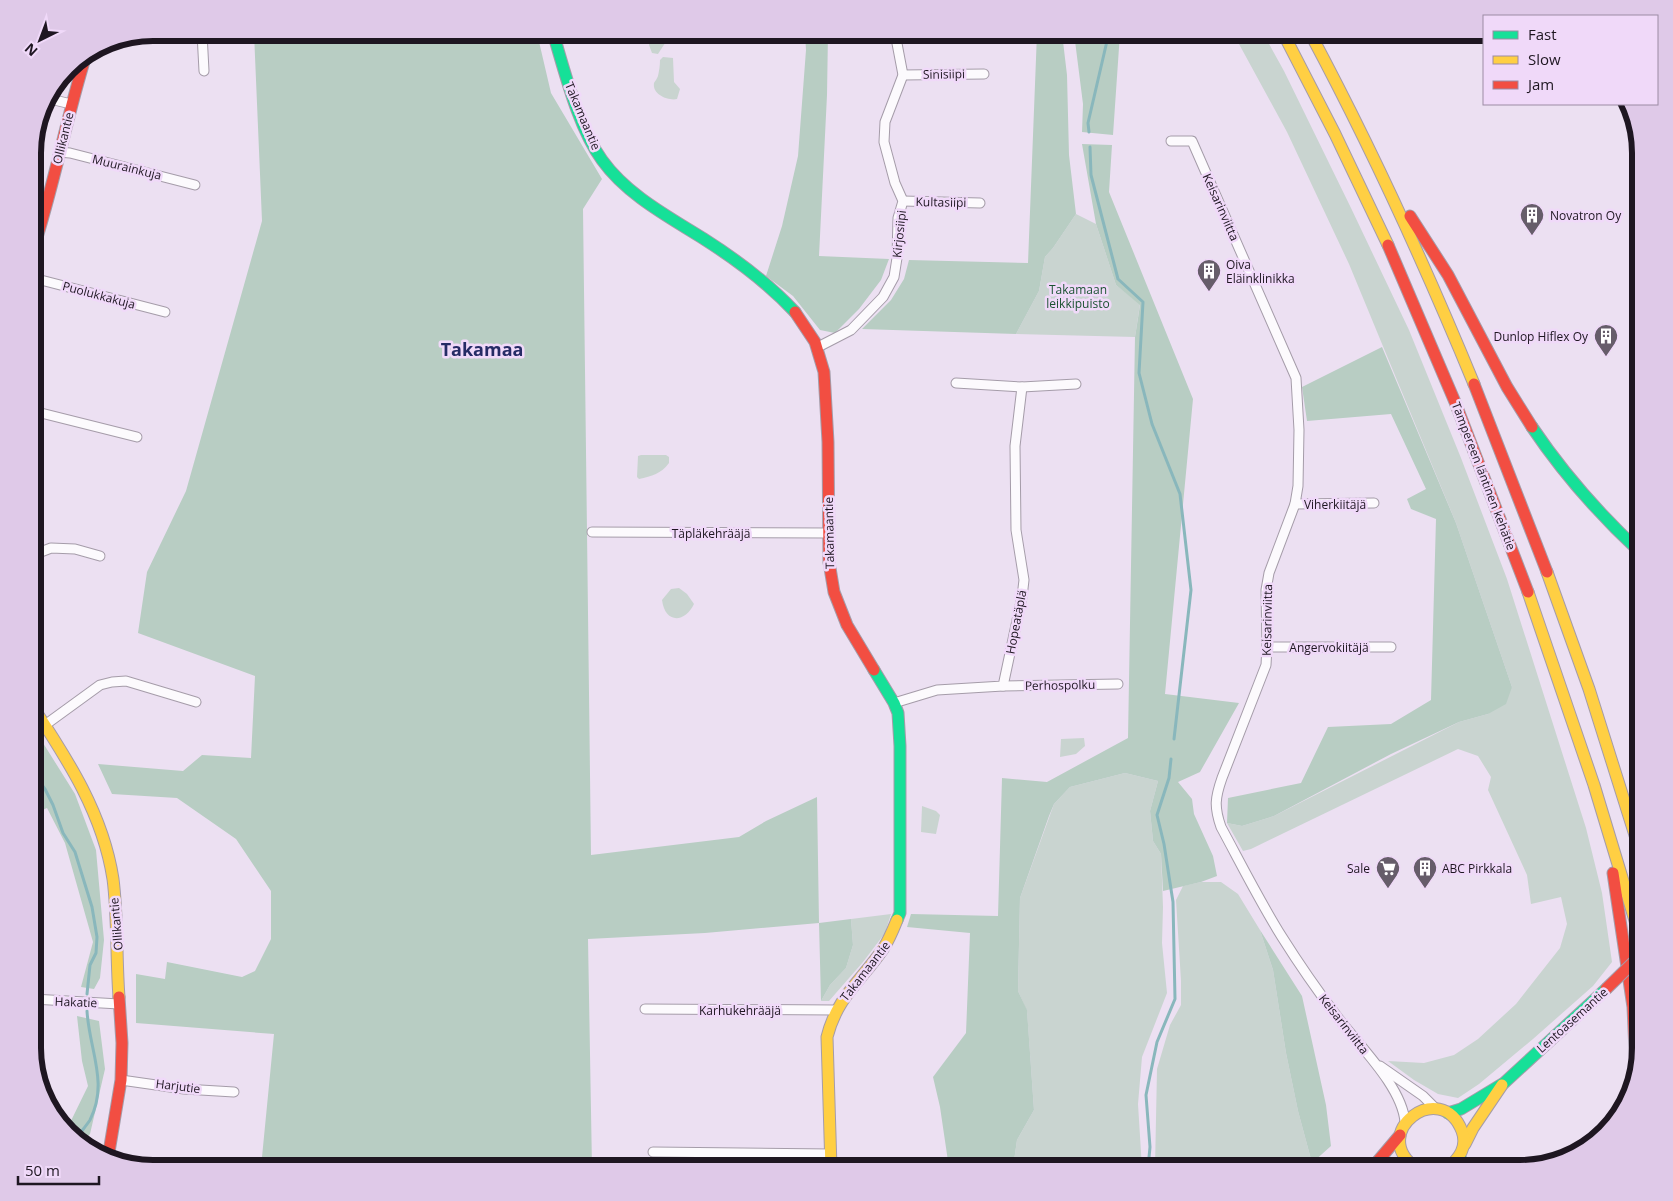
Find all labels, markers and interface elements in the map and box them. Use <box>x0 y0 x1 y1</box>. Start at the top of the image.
north arrow <box>15 15 65 65</box>
legend <box>1483 15 1658 105</box>
text: Fast <box>1528 24 1557 44</box>
text: N <box>20 39 42 61</box>
text: Slow <box>1528 49 1561 69</box>
street label: Sinisiipi <box>923 65 965 83</box>
text: Jam <box>1526 74 1554 94</box>
street label: Takamaantie <box>561 79 605 153</box>
street label: Ollikantie <box>48 110 78 166</box>
street label: Muurainkuja <box>91 150 163 184</box>
street label: Keisarinviitta <box>1199 171 1243 243</box>
street label: Kultasiipi <box>915 193 967 211</box>
building icon: Novatron Oy <box>1519 202 1545 236</box>
place label: Novatron Oy <box>1550 207 1622 224</box>
street label: Kirjosiipi <box>888 209 910 259</box>
place label: Oiva Eläinklinikka <box>1226 256 1295 287</box>
building icon: Oiva Eläinklinikka <box>1196 258 1222 292</box>
street label: Puolukkakuja <box>61 277 137 313</box>
park label: Takamaan leikkipuisto <box>1046 281 1110 312</box>
building icon: Dunlop Hiflex Oy <box>1593 323 1619 357</box>
place label: Dunlop Hiflex Oy <box>1493 328 1589 345</box>
district label: Takamaa <box>441 337 523 361</box>
street label: Tampereen läntinen kehätie <box>1448 399 1520 553</box>
street label: Viherkiitäjä <box>1304 496 1366 513</box>
street label: Takamaantie <box>820 497 838 569</box>
street label: Täpläkehrääjä <box>672 525 750 542</box>
street label: Keisarinviitta <box>1258 584 1276 656</box>
street label: Hopeatäplä <box>1001 589 1031 655</box>
street label: Angervokiitäjä <box>1289 639 1369 656</box>
street label: Perhospolku <box>1025 676 1095 694</box>
supermarket icon: Sale <box>1375 855 1401 889</box>
building icon: ABC Pirkkala <box>1412 855 1438 889</box>
place label: Sale <box>1347 860 1370 877</box>
place label: ABC Pirkkala <box>1442 860 1512 877</box>
street label: Ollikantie <box>105 897 127 951</box>
street label: Takamaantie <box>836 937 894 1005</box>
street label: Lentoasemantie <box>1533 983 1611 1056</box>
street label: Keisarinviitta <box>1315 990 1373 1058</box>
street label: Hakatie <box>54 993 98 1011</box>
street label: Karhukehrääjä <box>699 1002 781 1019</box>
street label: Harjutie <box>155 1075 202 1097</box>
scale bar <box>18 1154 99 1186</box>
text: 50 m <box>25 1160 60 1180</box>

